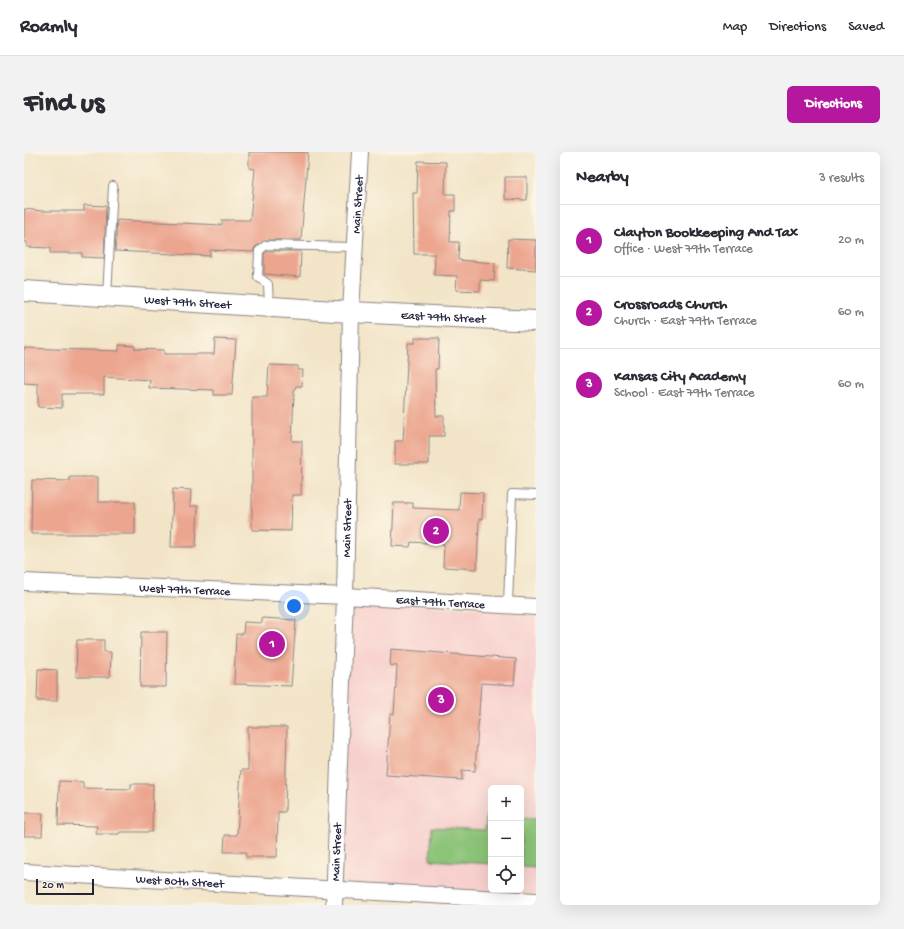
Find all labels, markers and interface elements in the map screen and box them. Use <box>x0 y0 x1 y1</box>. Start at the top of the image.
text: Roamly <box>20 16 77 39</box>
text: Map <box>723 19 747 36</box>
text: Directions <box>769 19 826 36</box>
text: Saved <box>848 19 884 36</box>
button: Directions <box>787 86 880 123</box>
text: Find us <box>24 88 104 121</box>
text: Nearby <box>576 168 629 188</box>
text: 3 results <box>819 171 864 186</box>
street label: Main Street <box>350 174 368 234</box>
text: Clayton Bookkeeping And Tax <box>614 224 798 242</box>
text: 1 <box>586 233 592 248</box>
text: 20 m <box>838 233 864 248</box>
text: Office · West 79th Terrace <box>614 242 753 257</box>
street label: West 79th Street <box>144 294 233 313</box>
text: Crossroads Church <box>614 296 727 314</box>
text: 2 <box>586 305 592 320</box>
text: 60 m <box>838 305 864 320</box>
street label: East 79th Street <box>400 309 487 328</box>
text: Church · East 79th Terrace <box>614 314 757 329</box>
text: Kansas City Academy <box>614 368 746 386</box>
text: 3 <box>586 377 592 392</box>
text: 60 m <box>838 377 864 392</box>
text: School · East 79th Terrace <box>614 386 754 401</box>
street label: Main Street <box>341 498 356 557</box>
pin: 2 <box>423 516 449 546</box>
street label: West 79th Terrace <box>139 582 231 600</box>
street label: East 79th Terrace <box>396 594 486 613</box>
your location <box>284 596 304 616</box>
pin: 1 <box>259 629 285 659</box>
pin: 3 <box>428 685 454 715</box>
map controls <box>488 785 524 893</box>
button: + <box>488 785 524 821</box>
button: − <box>488 821 524 857</box>
street label: Main Street <box>330 822 346 881</box>
button: locate <box>488 857 524 893</box>
street label: West 80th Street <box>135 873 225 892</box>
scale bar <box>36 877 94 896</box>
text: 20 m <box>42 880 64 892</box>

